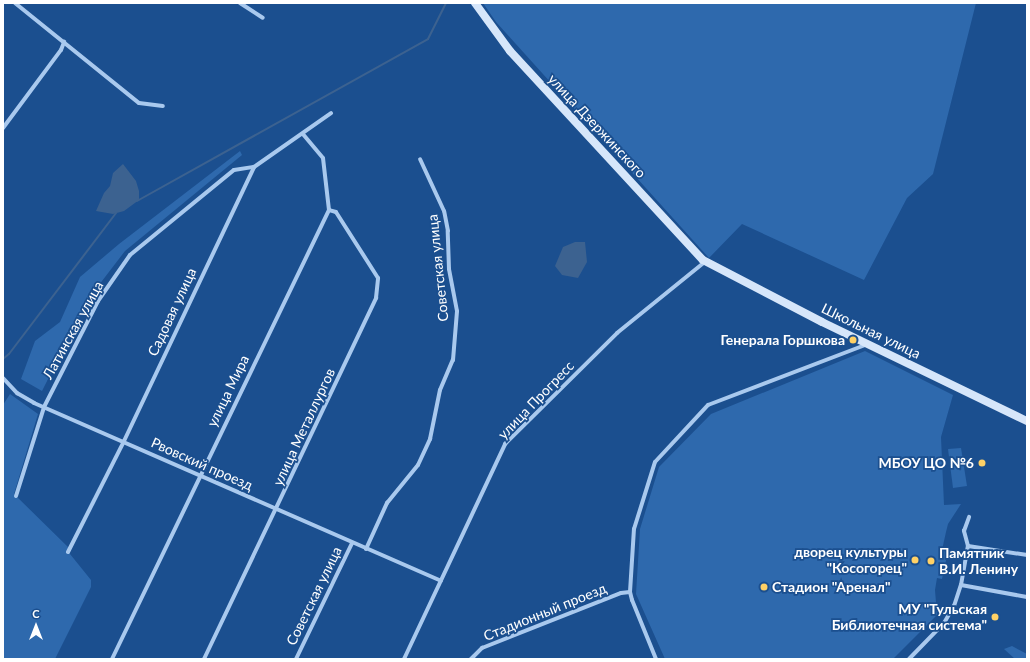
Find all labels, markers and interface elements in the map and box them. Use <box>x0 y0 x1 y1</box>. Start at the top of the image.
street label: улица Дзержинского <box>544 71 650 181</box>
street label: Советская улица <box>424 214 452 322</box>
street label: Садовая улица <box>144 265 200 359</box>
street label: Латинская улица <box>39 278 107 382</box>
street label: Школьная улица <box>819 300 923 362</box>
place label: Генерала Горшкова <box>721 332 845 348</box>
marker: Генерала Горшкова <box>848 335 858 345</box>
street label: улица Мира <box>203 352 253 430</box>
street label: улица Прогресс <box>495 357 577 443</box>
street label: улица Металлургов <box>269 366 339 488</box>
street label: Рвовский проезд <box>148 434 256 494</box>
place label: МБОУ ЦО №6 <box>878 455 974 471</box>
marker: МБОУ ЦО №6 <box>977 458 987 468</box>
street label: Советская улица <box>283 544 345 648</box>
place label: дворец культуры "Косогорец" <box>794 544 907 576</box>
place label: Памятник В.И. Ленину <box>939 545 1018 578</box>
marker: дворец культуры "Косогорец" <box>910 555 920 565</box>
marker: Памятник В.И. Ленину <box>926 556 936 566</box>
place label: Стадион "Аренал" <box>772 579 890 595</box>
street label: Стадионный проезд <box>481 580 609 644</box>
marker: Стадион "Аренал" <box>759 582 769 592</box>
place label: МУ "Тульская Библиотечная система" <box>832 601 987 634</box>
north arrow <box>16 606 56 646</box>
text: С <box>32 607 40 620</box>
marker: МУ "Тульская Библиотечная система" <box>990 612 1000 622</box>

